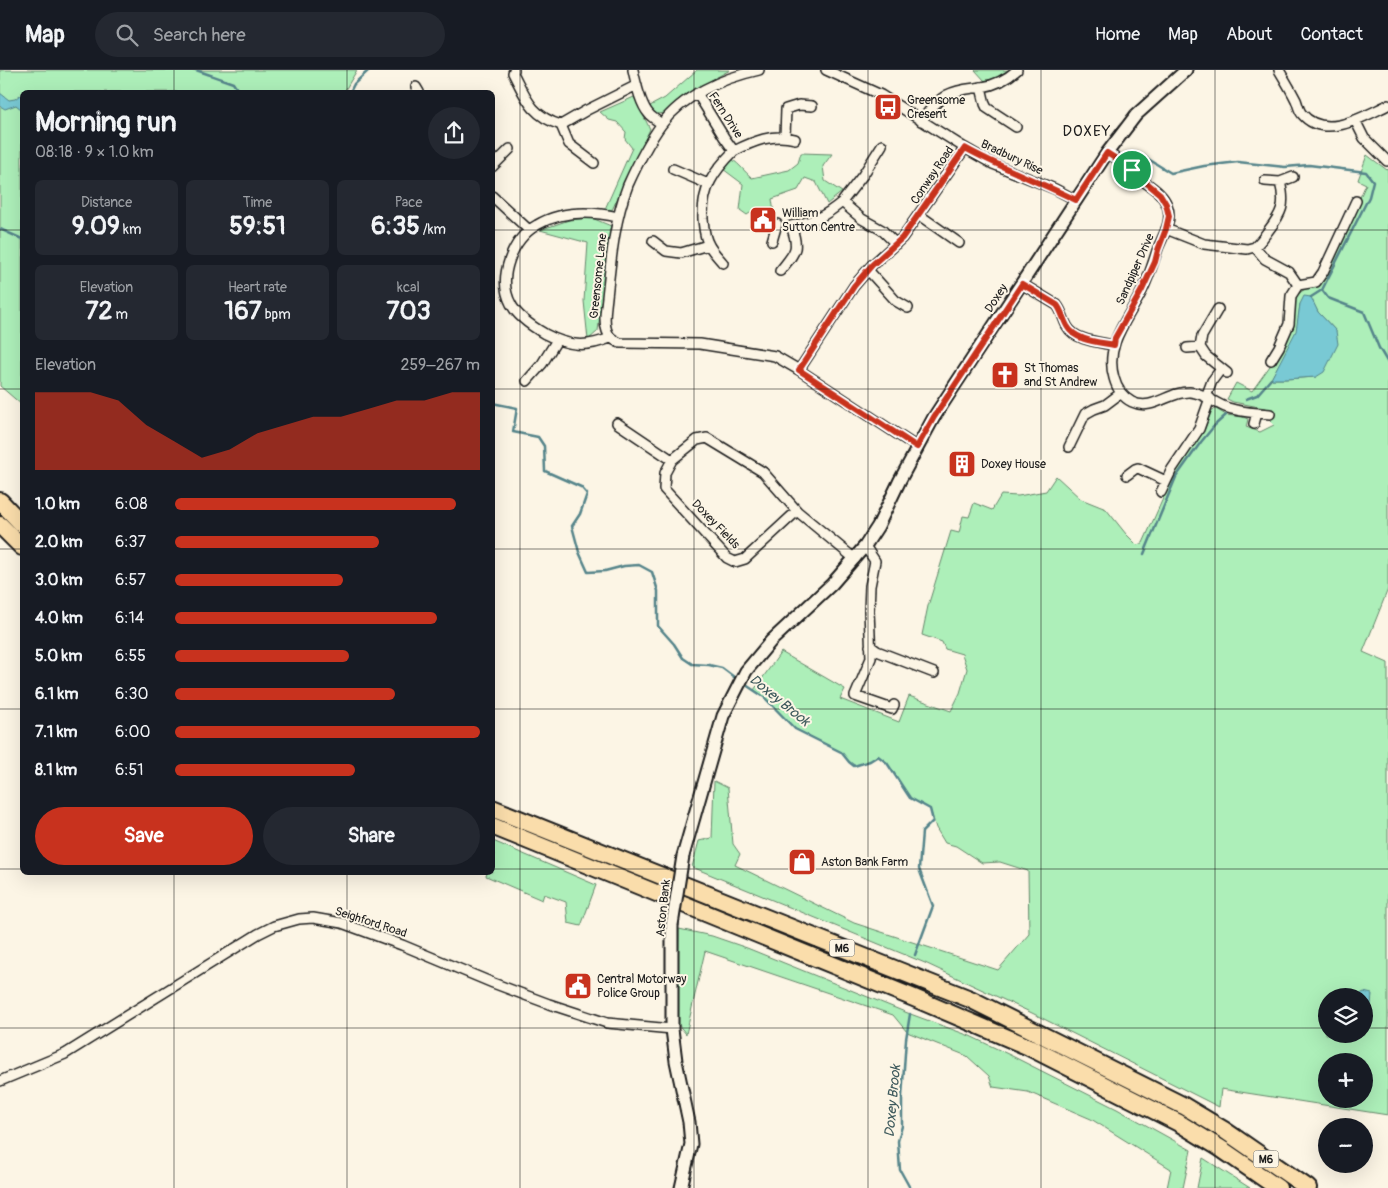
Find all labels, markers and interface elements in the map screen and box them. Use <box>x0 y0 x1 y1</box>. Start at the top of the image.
search box <box>95 12 445 57</box>
text: Map <box>25 20 65 49</box>
icon: search <box>113 21 141 49</box>
text: Search here <box>153 23 246 47</box>
text: Home <box>1095 23 1140 46</box>
text: Map <box>1168 23 1198 46</box>
text: About <box>1226 23 1272 46</box>
text: Contact <box>1300 23 1363 46</box>
street label: Fern Drive <box>705 89 746 141</box>
bus stop icon: Greensome Cresent <box>873 92 903 122</box>
place label: Greensome Cresent <box>907 93 965 122</box>
text: Morning run <box>35 105 177 140</box>
button: share <box>428 107 480 159</box>
district label: DOXEY <box>1063 122 1111 141</box>
street label: Bradbury Rise <box>978 137 1045 178</box>
text: 08:18 · 9 × 1.0 km <box>35 142 154 162</box>
street label: Conway Road <box>908 143 957 207</box>
pin <box>1111 149 1153 191</box>
icon: arrive <box>1118 156 1146 184</box>
text: Distance <box>81 194 132 211</box>
text: Time <box>243 194 272 211</box>
text: Pace <box>395 194 422 211</box>
public building icon: William Sutton Centre <box>748 205 778 235</box>
place label: William Sutton Centre <box>782 206 855 235</box>
text: 9.09 <box>72 211 120 242</box>
text: 59:51 <box>229 211 286 242</box>
text: 6:35 <box>371 211 420 242</box>
text: km <box>120 221 141 238</box>
text: /km <box>420 221 446 238</box>
street label: Sandpiper Drive <box>1113 231 1158 307</box>
street label: Greensome Lane <box>587 233 610 319</box>
text: Elevation <box>80 279 133 296</box>
text: Heart rate <box>228 279 287 296</box>
text: kcal <box>397 279 420 296</box>
street label: Doxey <box>982 281 1011 315</box>
text: 72 <box>85 296 112 327</box>
text: 167 <box>224 296 262 327</box>
text: 703 <box>386 296 431 327</box>
text: m <box>112 306 128 323</box>
text: bpm <box>262 306 291 323</box>
text: Elevation <box>35 355 96 375</box>
text: 259–267 m <box>400 355 480 375</box>
church icon: St Thomas and St Andrew <box>990 360 1020 390</box>
place label: St Thomas and St Andrew <box>1024 361 1097 390</box>
building icon: Doxey House <box>947 449 977 479</box>
place label: Doxey House <box>981 457 1046 472</box>
text: 1.0 km <box>35 494 80 514</box>
text: 6:08 <box>115 494 148 514</box>
street label: Doxey Fields <box>688 497 743 553</box>
text: 2.0 km <box>35 532 83 552</box>
text: 6:37 <box>115 532 146 552</box>
text: 3.0 km <box>35 570 83 590</box>
text: 6:57 <box>115 570 146 590</box>
text: 4.0 km <box>35 608 83 628</box>
text: 6:14 <box>115 608 144 628</box>
text: 5.0 km <box>35 646 82 666</box>
text: 6:55 <box>115 646 146 666</box>
water label: Doxey Brook <box>746 671 814 731</box>
text: 6.1 km <box>35 684 78 704</box>
text: 6:30 <box>115 684 148 704</box>
text: 7.1 km <box>35 722 78 742</box>
text: 6:00 <box>115 722 150 742</box>
text: 8.1 km <box>35 760 77 780</box>
text: 6:51 <box>115 760 144 780</box>
button: Save <box>35 807 253 865</box>
button: Share <box>263 807 480 865</box>
shop icon: Aston Bank Farm <box>787 847 817 877</box>
place label: Aston Bank Farm <box>821 855 908 870</box>
street label: Aston Bank <box>653 879 674 937</box>
street label: Seighford Road <box>333 904 409 941</box>
road number: M6 <box>830 940 854 956</box>
public building icon: Central Motorway Police Group <box>563 971 593 1001</box>
place label: Central Motorway Police Group <box>597 972 686 1001</box>
map controls <box>1318 988 1373 1173</box>
button: layers <box>1318 988 1373 1043</box>
button: + <box>1318 1053 1373 1108</box>
water label: Doxey Brook <box>881 1063 904 1138</box>
button: − <box>1318 1118 1373 1173</box>
road number: M6 <box>1254 1150 1278 1168</box>

